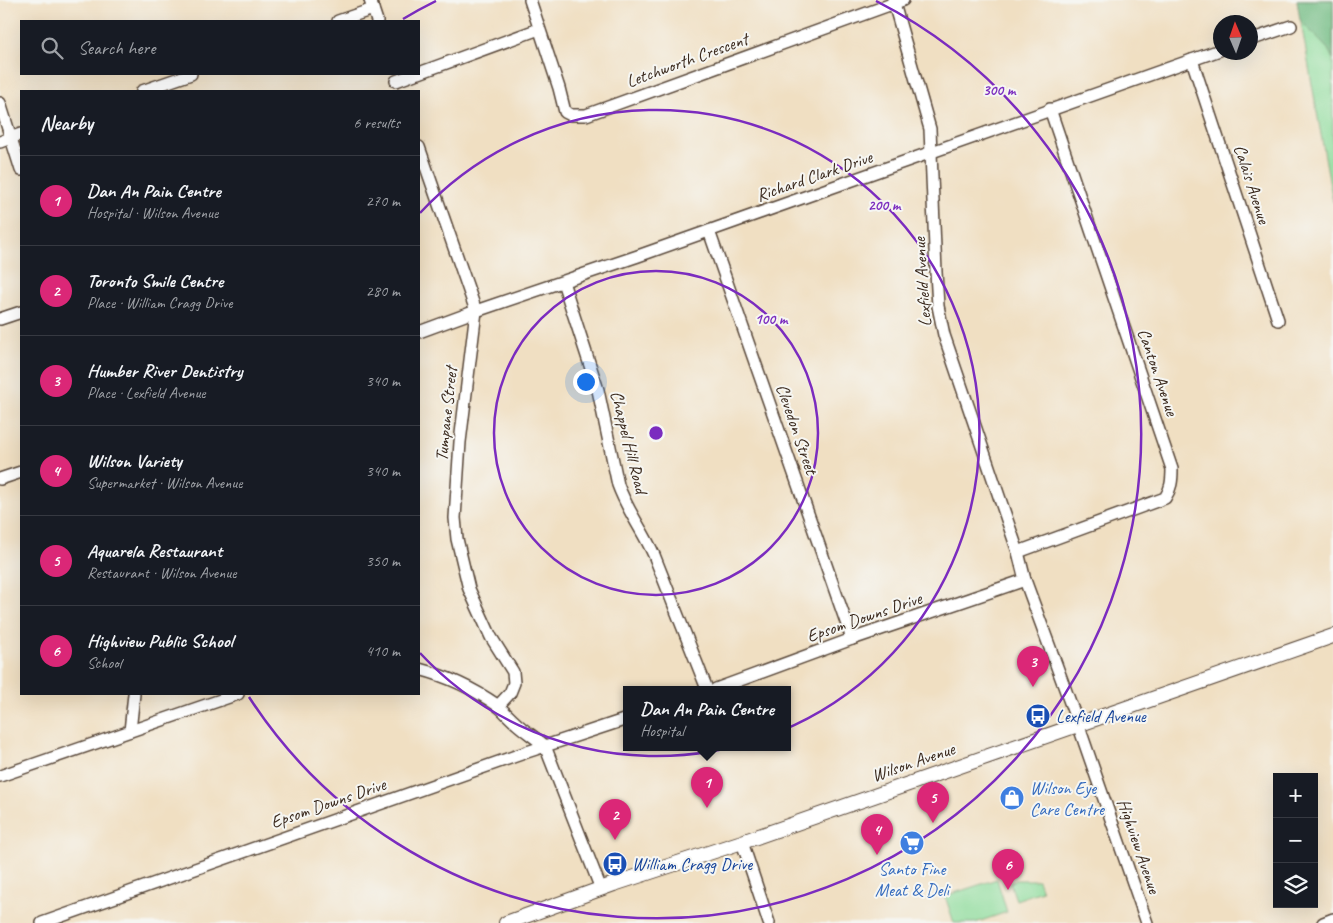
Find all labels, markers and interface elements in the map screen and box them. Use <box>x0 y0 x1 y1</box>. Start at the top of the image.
north arrow <box>1213 15 1258 60</box>
search box <box>20 20 420 75</box>
street label: Letchworth Crescent <box>623 27 754 92</box>
icon: search <box>38 34 66 62</box>
text: Search here <box>78 36 155 60</box>
text: 300 m <box>983 81 1017 100</box>
text: Nearby <box>40 110 93 136</box>
text: 6 results <box>353 113 400 133</box>
street label: Calais Avenue <box>1229 142 1275 227</box>
street label: Richard Clark Drive <box>753 146 876 206</box>
text: Dan An Pain Centre <box>87 179 221 203</box>
text: 1 <box>52 191 60 211</box>
text: 270 m <box>366 191 400 211</box>
text: 200 m <box>868 196 902 215</box>
text: Hospital · Wilson Avenue <box>87 203 218 223</box>
street label: Lexfield Avenue <box>908 235 936 327</box>
text: Toronto Smile Centre <box>87 269 223 293</box>
text: 2 <box>52 281 60 301</box>
text: 280 m <box>366 281 400 301</box>
text: Place · William Cragg Drive <box>87 293 233 313</box>
text: 100 m <box>755 310 789 329</box>
street label: Canton Avenue <box>1133 326 1184 419</box>
text: Humber River Dentistry <box>87 359 243 383</box>
street label: Tumpane Street <box>430 363 462 462</box>
your location <box>573 369 599 395</box>
text: 3 <box>52 371 60 391</box>
text: 340 m <box>366 371 400 391</box>
street label: Clevedon Street <box>771 381 823 479</box>
text: Place · Lexfield Avenue <box>87 383 206 403</box>
street label: Chappel Hill Road <box>606 388 653 498</box>
centre of rings <box>647 424 665 442</box>
text: Wilson Variety <box>87 449 182 473</box>
text: 4 <box>52 461 60 481</box>
text: 340 m <box>366 461 400 481</box>
text: Supermarket · Wilson Avenue <box>87 473 242 493</box>
text: Aquarela Restaurant <box>87 539 222 563</box>
text: 5 <box>53 551 59 571</box>
text: 350 m <box>366 551 400 571</box>
text: Restaurant · Wilson Avenue <box>87 563 236 583</box>
street label: Epsom Downs Drive <box>804 587 925 647</box>
text: Highview Public School <box>87 629 233 653</box>
text: 6 <box>52 641 60 661</box>
text: 410 m <box>366 641 400 661</box>
pin: 3 <box>1017 646 1049 687</box>
text: School <box>87 653 121 673</box>
popup <box>623 686 791 751</box>
text: Dan An Pain Centre <box>640 697 774 721</box>
bus stop icon: Lexfield Avenue <box>1025 703 1051 729</box>
place label: Lexfield Avenue <box>1056 705 1147 727</box>
text: Hospital <box>640 721 684 741</box>
street label: Wilson Avenue <box>869 737 958 786</box>
pin: 1 <box>691 767 723 808</box>
street label: Epsom Downs Drive <box>268 773 389 833</box>
map controls <box>1273 773 1318 908</box>
button: + <box>1273 773 1318 818</box>
place label: Wilson Eye Care Centre <box>1030 777 1105 820</box>
pin: 5 <box>917 782 949 823</box>
shop icon: Wilson Eye Care Centre <box>999 785 1025 811</box>
street label: Highview Avenue <box>1113 796 1166 897</box>
pin: 2 <box>599 799 631 840</box>
pin: 4 <box>861 814 893 855</box>
button: − <box>1273 818 1318 863</box>
supermarket icon: Santo Fine Meat & Deli <box>899 830 925 856</box>
pin: 6 <box>992 849 1024 890</box>
bus stop icon: William Cragg Drive <box>602 851 628 877</box>
place label: William Cragg Drive <box>632 853 753 875</box>
place label: Santo Fine Meat & Deli <box>875 858 952 901</box>
button: layers <box>1273 863 1318 908</box>

